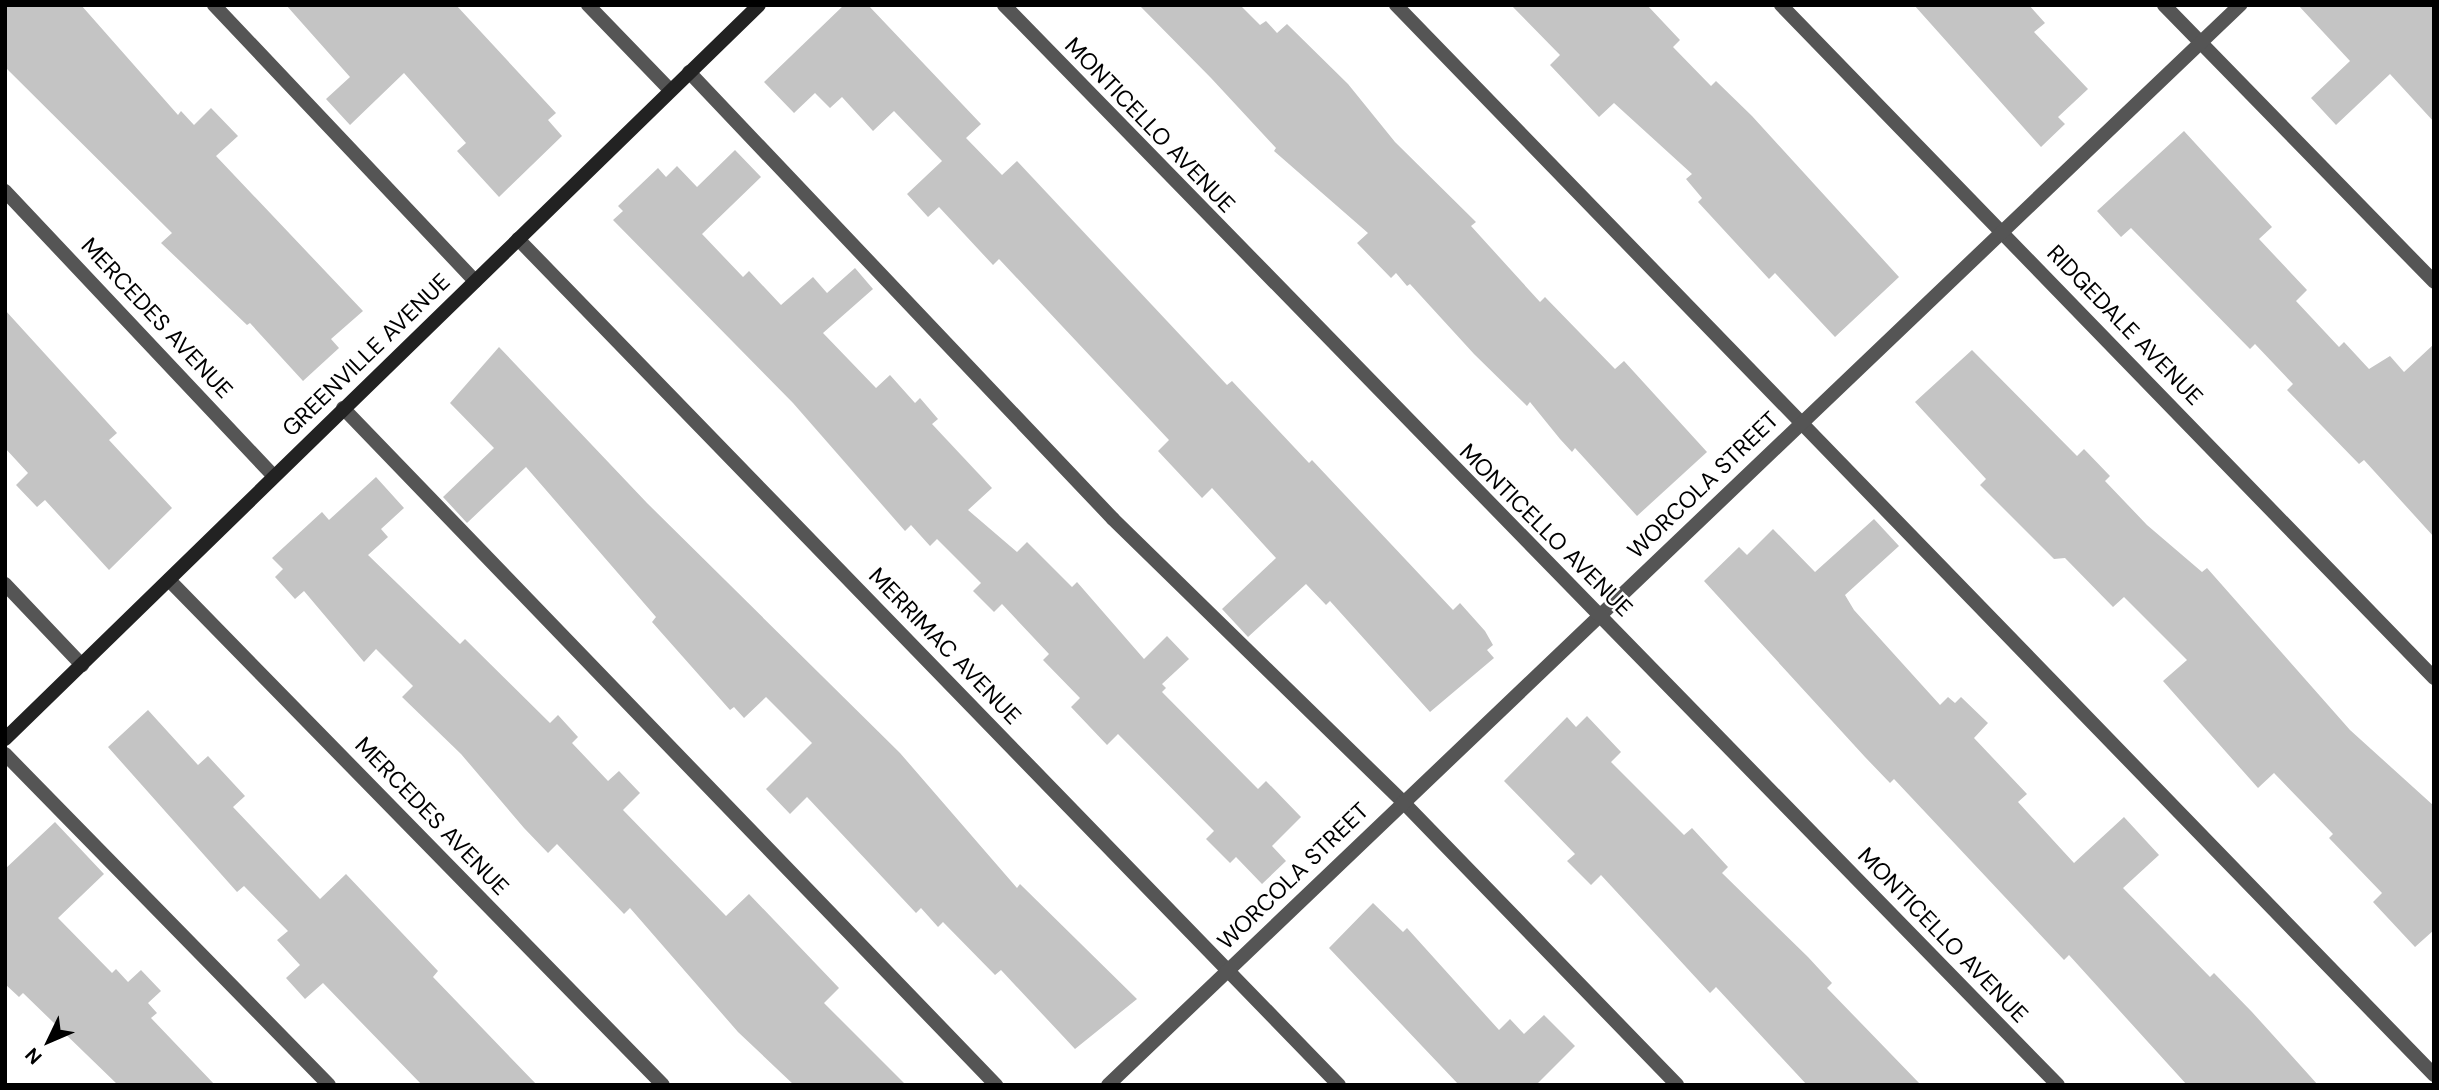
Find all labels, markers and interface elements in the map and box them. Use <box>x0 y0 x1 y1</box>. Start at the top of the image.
street label: MONTICELLO AVENUE <box>1059 32 1241 218</box>
street label: MERCEDES AVENUE <box>76 232 238 404</box>
street label: RIDGEDALE AVENUE <box>2041 239 2209 411</box>
street label: GREENVILLE AVENUE <box>276 268 456 442</box>
street label: WORCOLA STREET <box>1622 406 1784 564</box>
street label: MONTICELLO AVENUE <box>1454 438 1638 622</box>
street label: MERRIMAC AVENUE <box>863 562 1027 730</box>
street label: MERCEDES AVENUE <box>349 731 515 901</box>
street label: WORCOLA STREET <box>1212 797 1374 955</box>
street label: MONTICELLO AVENUE <box>1852 842 2034 1028</box>
north arrow <box>14 1006 84 1076</box>
text: N <box>20 1042 47 1070</box>

